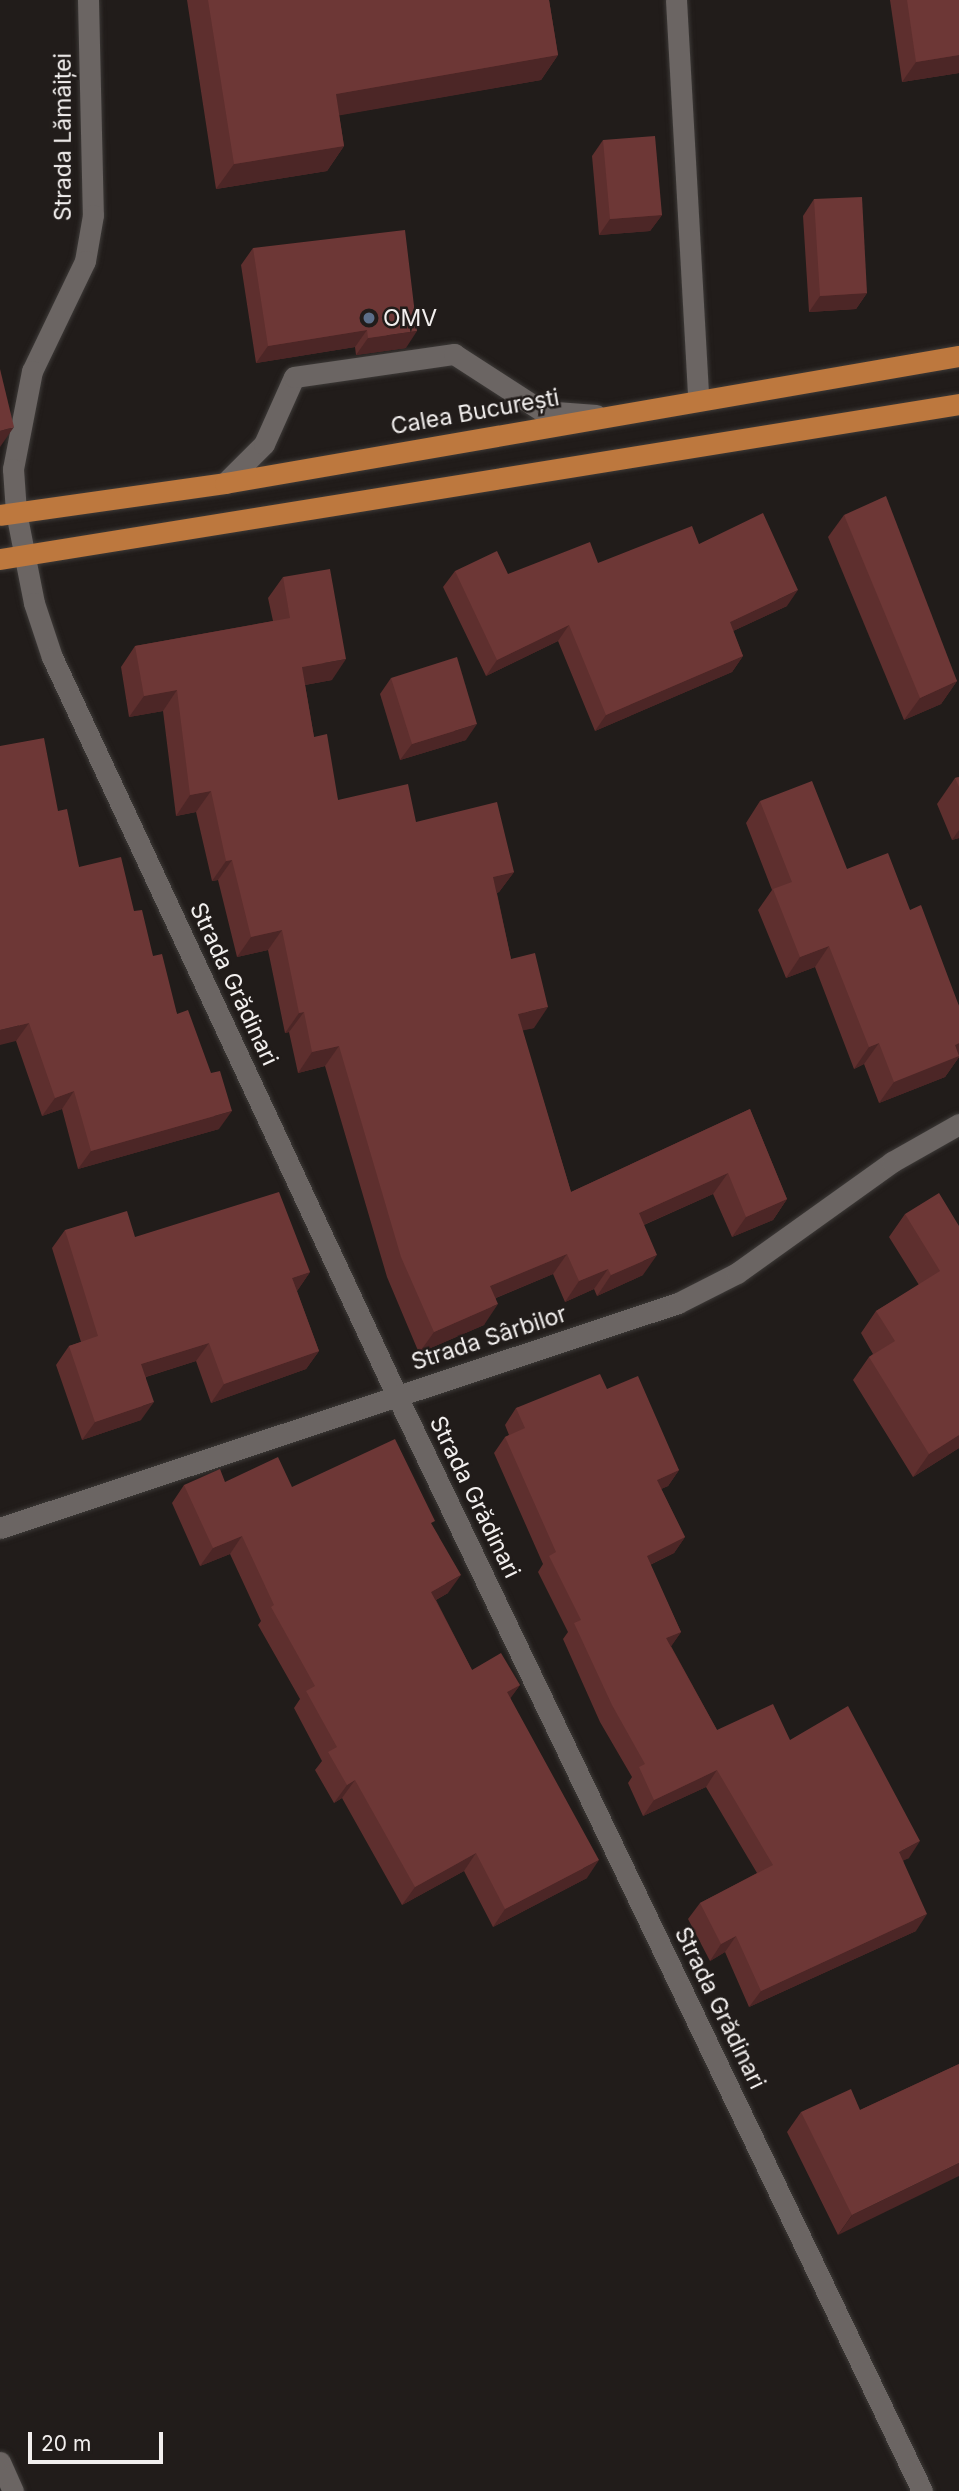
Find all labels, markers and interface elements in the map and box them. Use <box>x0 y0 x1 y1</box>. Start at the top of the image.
street label: Strada Lămâiței <box>49 53 77 221</box>
place label: OMV <box>383 304 437 332</box>
marker: OMV <box>361 310 377 326</box>
street label: Calea București <box>389 384 561 440</box>
street label: Strada Grădinari <box>184 898 284 1070</box>
street label: Strada Sârbilor <box>408 1300 570 1376</box>
street label: Strada Grădinari <box>424 1411 526 1583</box>
street label: Strada Grădinari <box>669 1922 771 2094</box>
scale bar <box>32 2418 166 2462</box>
text: 20 m <box>41 2431 91 2456</box>

